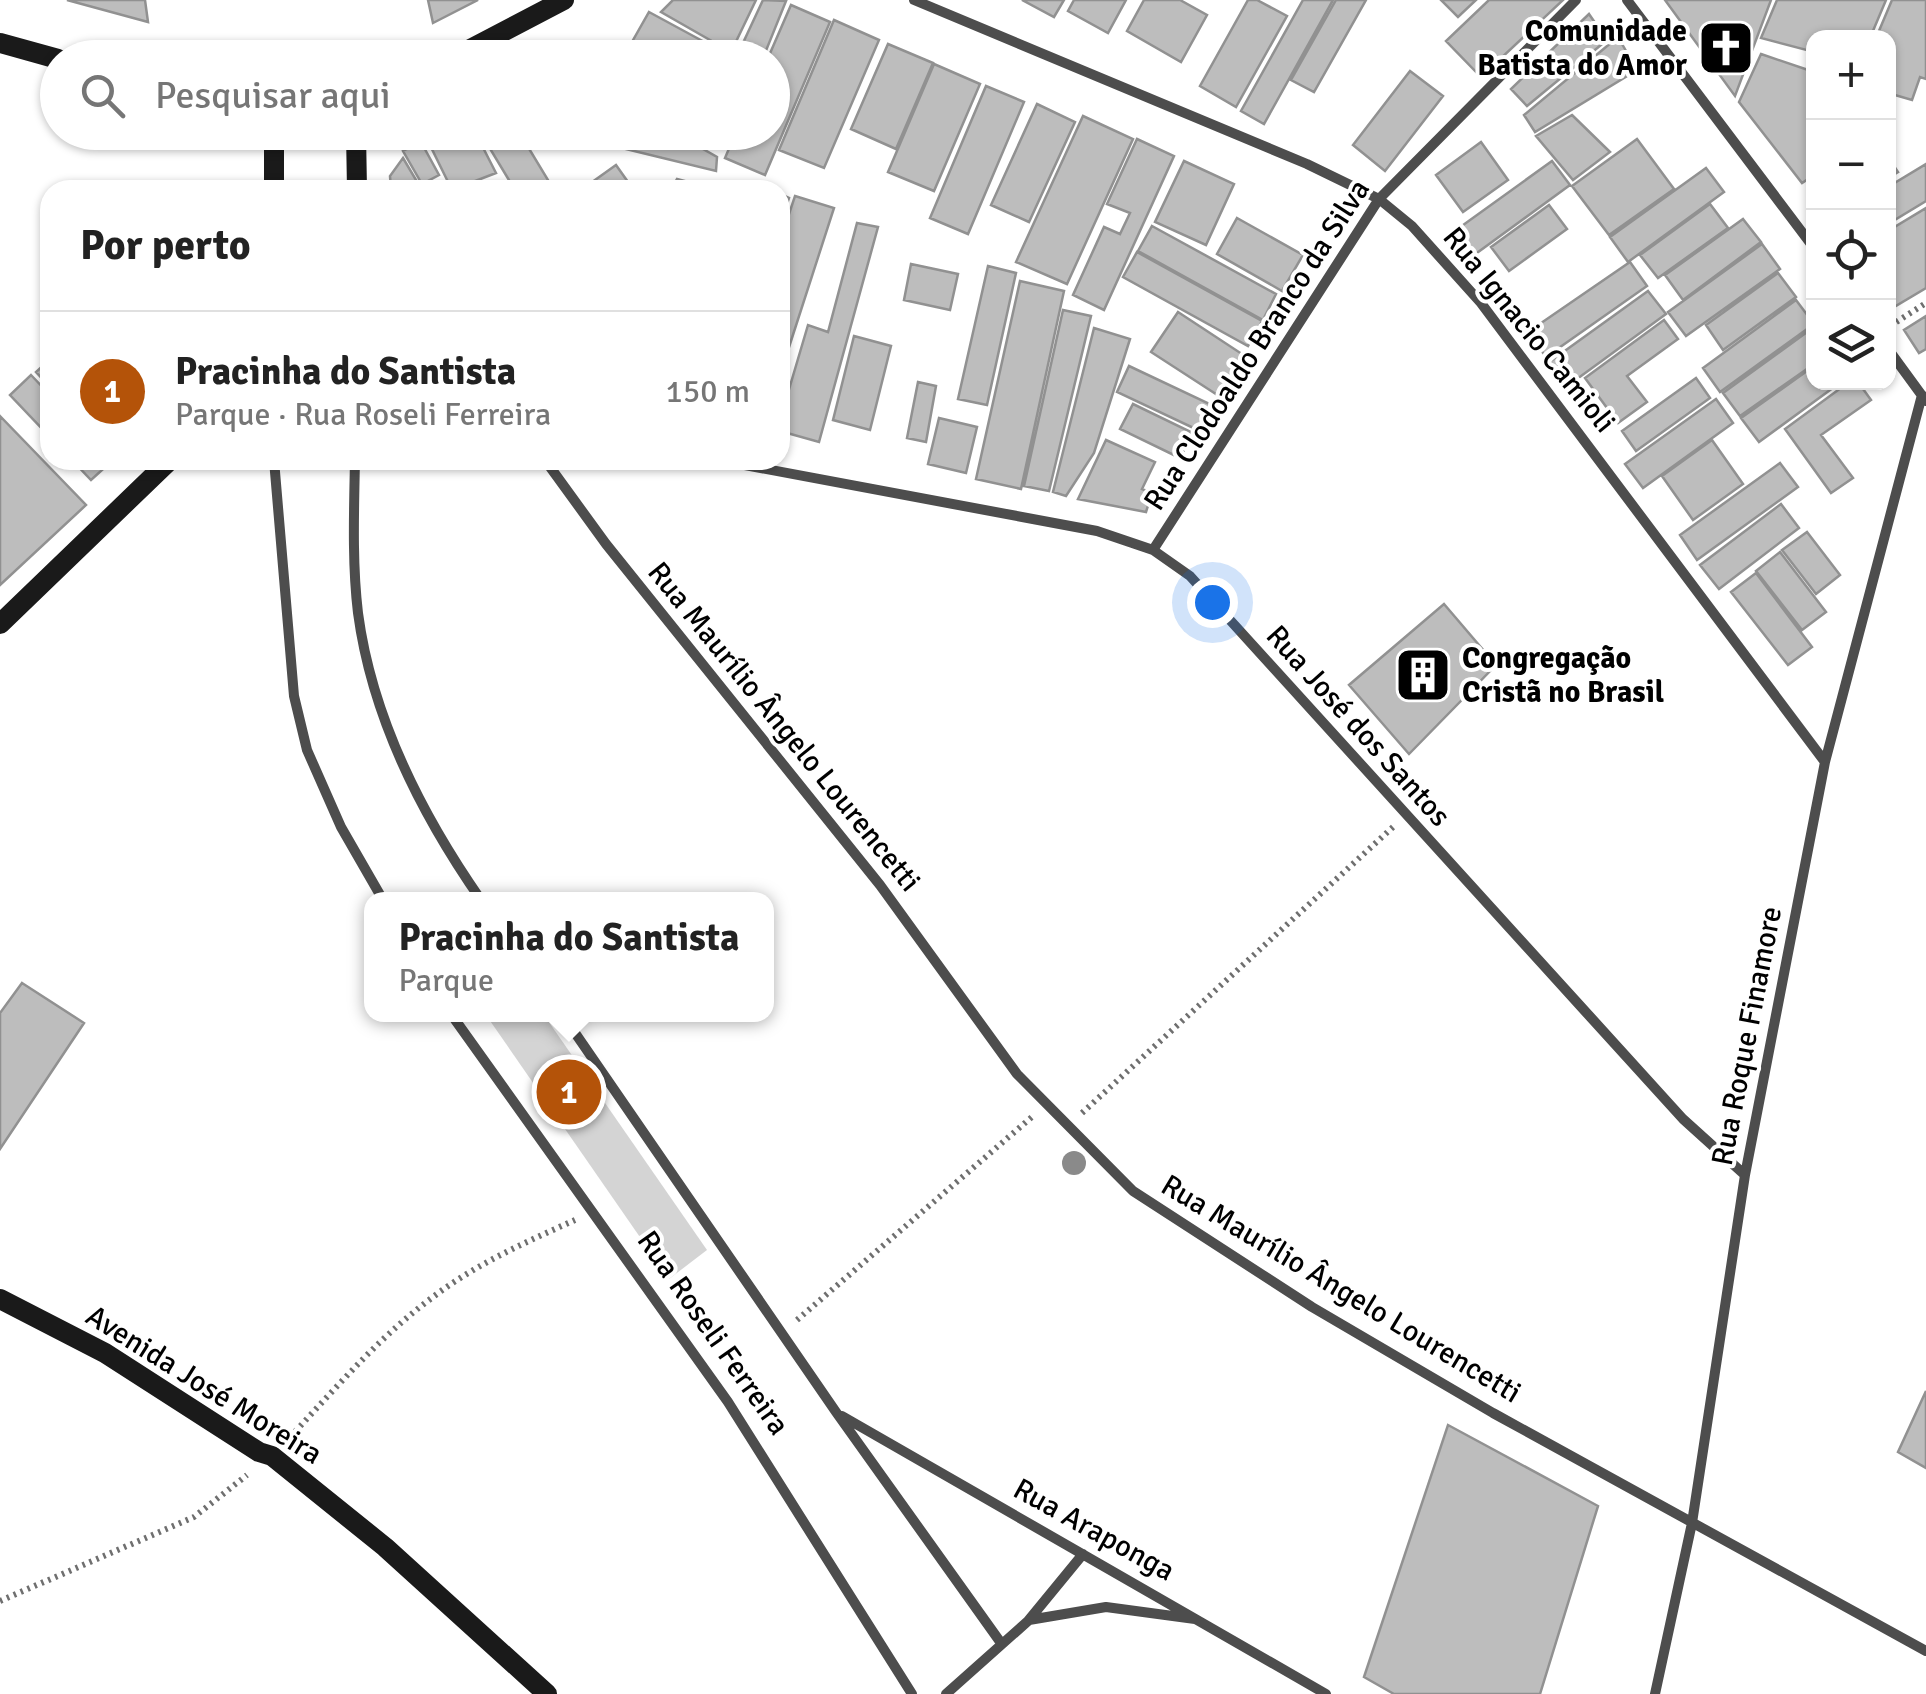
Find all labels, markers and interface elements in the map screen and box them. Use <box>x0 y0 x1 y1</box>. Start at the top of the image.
place label: Comunidade Batista do Amor <box>1477 13 1687 84</box>
church icon: Comunidade Batista do Amor <box>1696 18 1756 78</box>
map controls <box>1806 30 1896 390</box>
button: + <box>1806 30 1896 120</box>
search box <box>40 40 790 150</box>
icon: search <box>75 68 130 123</box>
text: Pesquisar aqui <box>155 72 391 119</box>
button: − <box>1806 120 1896 210</box>
street label: Rua Clodoaldo Branco da Silva <box>1136 172 1378 518</box>
button: locate <box>1806 210 1896 300</box>
text: Por perto <box>80 220 251 271</box>
street label: Rua Ignacio Camioli <box>1435 220 1623 440</box>
button: layers <box>1806 300 1896 390</box>
text: Pracinha do Santista <box>175 348 516 395</box>
text: 1 <box>104 372 121 411</box>
text: 150 m <box>666 372 750 411</box>
text: Parque · Rua Roseli Ferreira <box>175 395 551 434</box>
street label: Rua Maurílio Ângelo Lourencetti <box>640 555 928 899</box>
your location <box>1187 577 1238 628</box>
street label: Rua José dos Santos <box>1258 618 1458 834</box>
place label: Congregação Cristã no Brasil <box>1462 640 1664 711</box>
building icon: Congregação Cristã no Brasil <box>1393 645 1453 705</box>
popup <box>364 892 774 1022</box>
street label: Rua Roque Finamore <box>1704 903 1790 1169</box>
text: Pracinha do Santista <box>398 914 740 961</box>
text: Parque <box>398 961 494 1000</box>
pin: 1 <box>536 1054 602 1130</box>
street label: Rua Maurílio Ângelo Lourencetti <box>1154 1167 1528 1411</box>
street label: Rua Roseli Ferreira <box>629 1224 797 1442</box>
street label: Avenida José Moreira <box>79 1297 329 1473</box>
street label: Rua Araponga <box>1007 1470 1181 1590</box>

